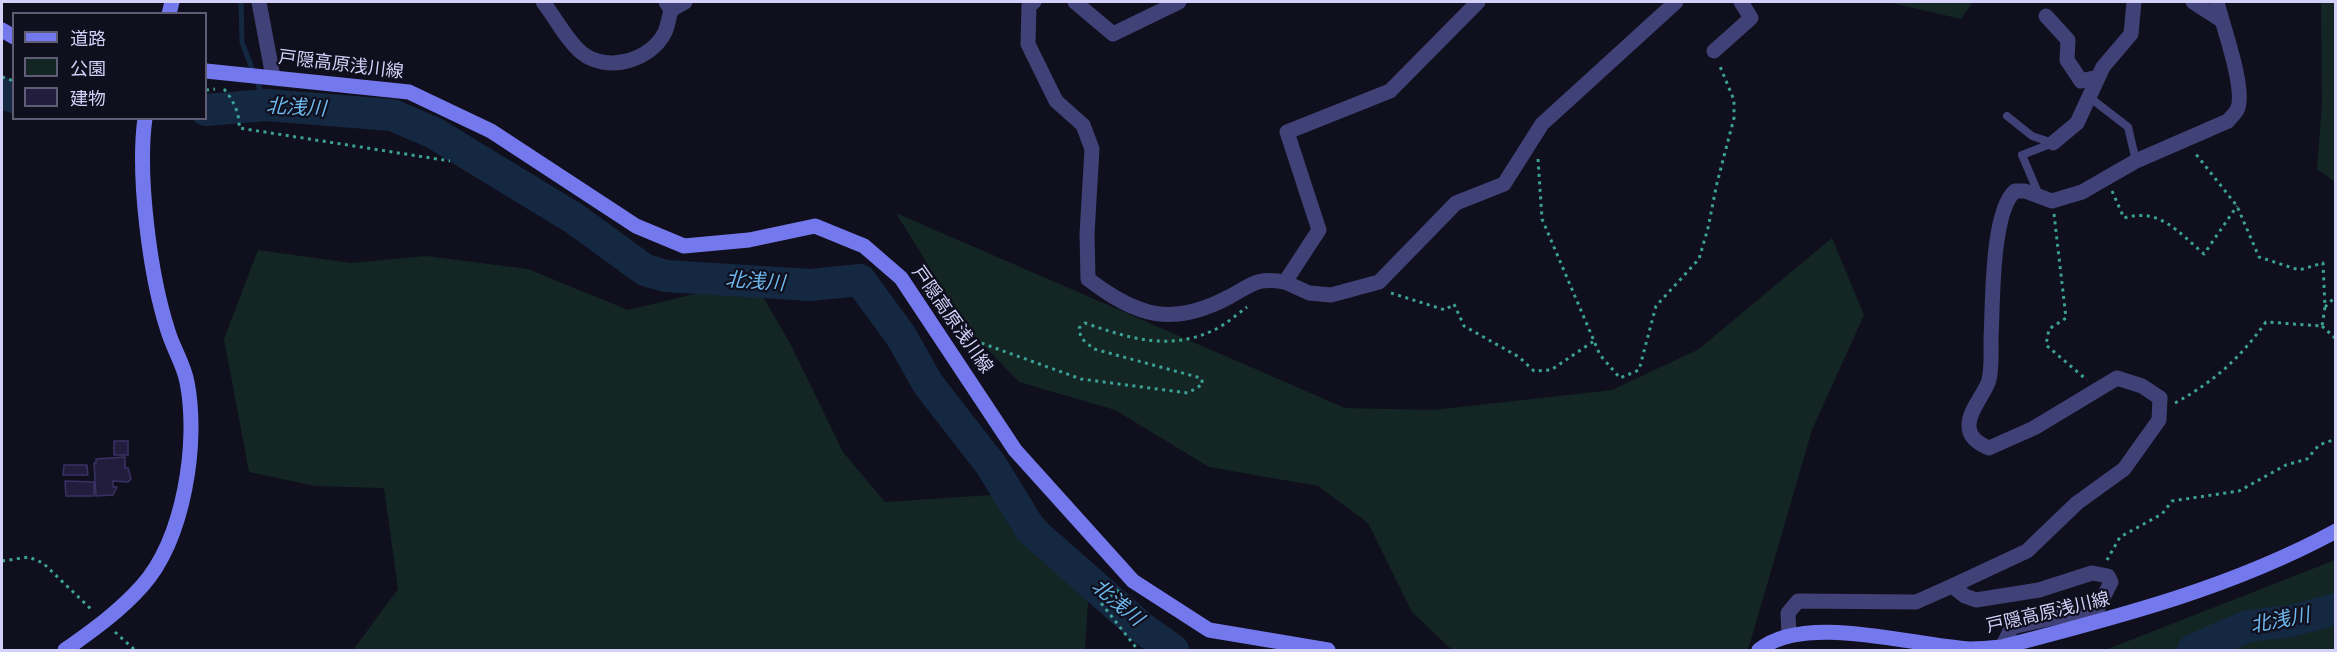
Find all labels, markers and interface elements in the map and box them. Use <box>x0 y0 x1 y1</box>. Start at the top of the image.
legend <box>12 12 207 120</box>
text: 道路 <box>70 27 106 50</box>
street label: 戸隠高原浅川線 <box>277 47 405 83</box>
text: 公園 <box>70 57 106 80</box>
text: 建物 <box>70 87 106 110</box>
water label: 北浅川 <box>265 94 327 122</box>
street label: 戸隠高原浅川線 <box>907 262 997 378</box>
water label: 北浅川 <box>724 268 786 296</box>
water label: 北浅川 <box>1086 575 1148 631</box>
street label: 戸隠高原浅川線 <box>1984 588 2112 638</box>
water label: 北浅川 <box>2248 603 2312 639</box>

